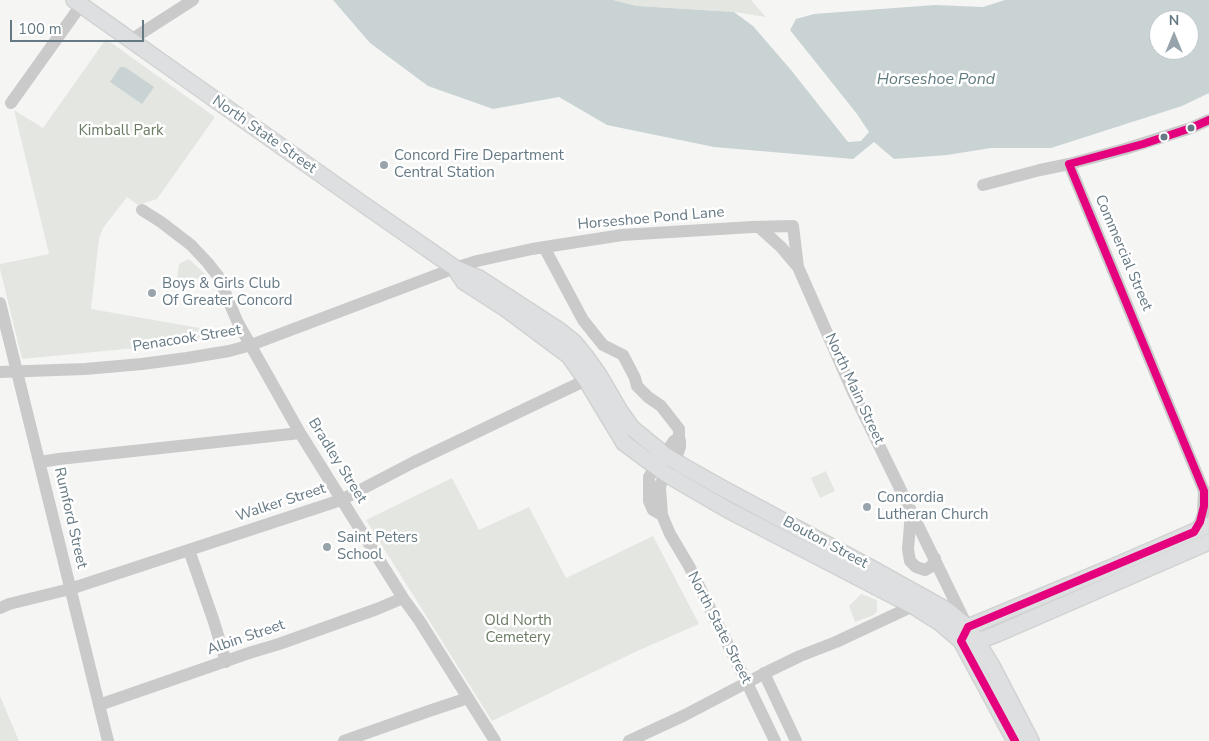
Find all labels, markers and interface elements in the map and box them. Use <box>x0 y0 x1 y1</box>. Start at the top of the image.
scale bar <box>12 10 146 42</box>
north arrow <box>1149 10 1199 60</box>
text: N <box>1169 11 1179 30</box>
text: 100 m <box>18 19 62 39</box>
water label: Horseshoe Pond <box>877 70 995 90</box>
street label: North State Street <box>208 92 320 178</box>
park label: Kimball Park <box>78 122 164 140</box>
unlabelled marker <box>1186 123 1196 133</box>
unlabelled marker <box>1159 132 1169 142</box>
place label: Concord Fire Department Central Station <box>394 147 564 182</box>
marker: Concord Fire Department Central Station <box>378 159 390 171</box>
street label: Commercial Street <box>1090 192 1156 314</box>
street label: Horseshoe Pond Lane <box>577 204 725 234</box>
place label: Boys & Girls Club Of Greater Concord <box>162 275 292 310</box>
marker: Boys & Girls Club Of Greater Concord <box>146 287 158 299</box>
street label: Penacook Street <box>132 322 242 356</box>
street label: North Main Street <box>820 331 888 447</box>
street label: Bradley Street <box>304 415 370 507</box>
street label: Rumford Street <box>50 466 90 570</box>
street label: Walker Street <box>234 480 328 526</box>
place label: Concordia Lutheran Church <box>877 489 989 524</box>
marker: Concordia Lutheran Church <box>861 501 873 513</box>
street label: Bouton Street <box>779 513 871 573</box>
place label: Saint Peters School <box>337 529 418 564</box>
marker: Saint Peters School <box>321 541 333 553</box>
street label: North State Street <box>683 569 755 687</box>
park label: Old North Cemetery <box>484 612 552 647</box>
street label: Albin Street <box>205 616 287 660</box>

